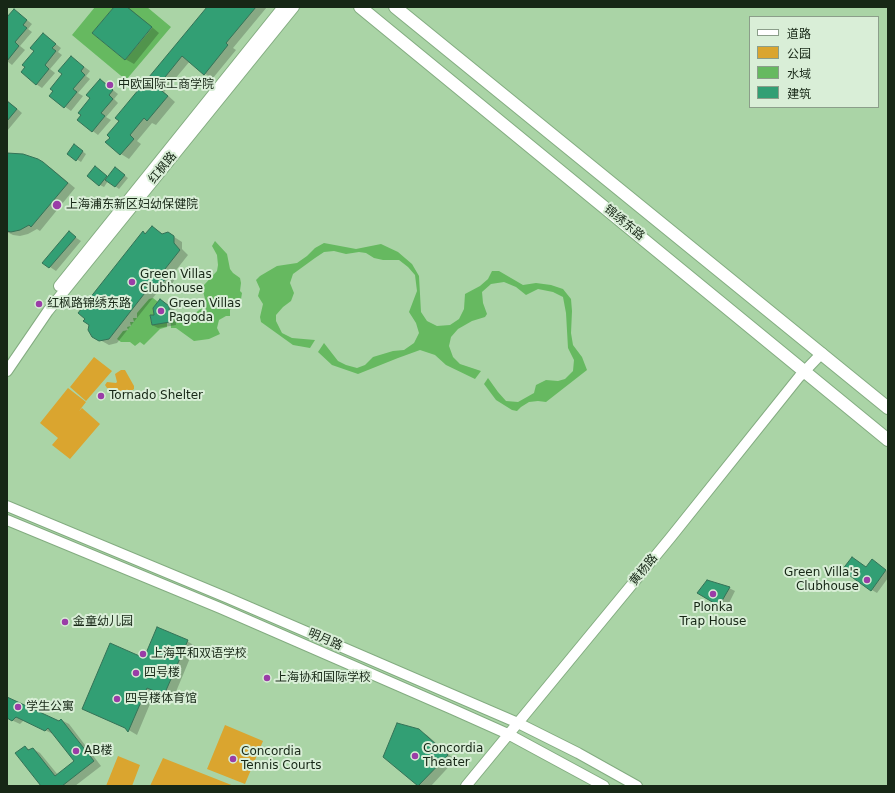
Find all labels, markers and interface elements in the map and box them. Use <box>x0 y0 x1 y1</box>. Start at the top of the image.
legend <box>749 16 879 108</box>
text: 道路 <box>787 27 811 41</box>
text: 公园 <box>787 47 811 61</box>
text: 水域 <box>787 67 811 81</box>
place label: 中欧国际工商学院 <box>118 78 214 92</box>
marker: 中欧国际工商学院 <box>105 80 115 90</box>
text: 建筑 <box>787 87 811 101</box>
street label: 红枫路 <box>146 149 180 187</box>
place label: 上海浦东新区妇幼保健院 <box>66 198 198 212</box>
marker: 上海浦东新区妇幼保健院 <box>51 199 63 211</box>
street label: 锦绣东路 <box>601 202 647 244</box>
place label: Green Villas Clubhouse <box>140 268 212 296</box>
marker: Green Villas Clubhouse <box>127 277 137 287</box>
place label: 红枫路锦绣东路 <box>47 297 131 311</box>
place label: Green Villas Pagoda <box>169 297 241 325</box>
marker: 红枫路锦绣东路 <box>34 299 44 309</box>
marker: Green Villas Pagoda <box>156 306 166 316</box>
place label: Tornado Shelter <box>109 389 203 403</box>
marker: Tornado Shelter <box>96 391 106 401</box>
street label: 黄杨路 <box>627 551 661 589</box>
place label: Green Villa's Clubhouse <box>784 566 859 594</box>
marker: Green Villa's Clubhouse <box>862 575 872 585</box>
marker: Plonka Trap House <box>708 589 718 599</box>
place label: Plonka Trap House <box>680 601 746 629</box>
place label: 金童幼儿园 <box>73 615 133 629</box>
marker: 金童幼儿园 <box>60 617 70 627</box>
street label: 明月路 <box>306 626 344 654</box>
place label: 上海平和双语学校 <box>151 647 247 661</box>
marker: 上海平和双语学校 <box>138 649 148 659</box>
place label: 四号楼 <box>144 666 180 680</box>
marker: 四号楼 <box>131 668 141 678</box>
place label: 上海协和国际学校 <box>275 671 371 685</box>
marker: 上海协和国际学校 <box>262 673 272 683</box>
place label: 四号楼体育馆 <box>125 692 197 706</box>
marker: 四号楼体育馆 <box>112 694 122 704</box>
place label: 学生公寓 <box>26 700 74 714</box>
marker: 学生公寓 <box>13 702 23 712</box>
place label: Concordia Theater <box>423 742 483 770</box>
place label: AB楼 <box>84 744 112 758</box>
place label: Concordia Tennis Courts <box>241 745 322 773</box>
marker: AB楼 <box>71 746 81 756</box>
marker: Concordia Theater <box>410 751 420 761</box>
marker: Concordia Tennis Courts <box>228 754 238 764</box>

